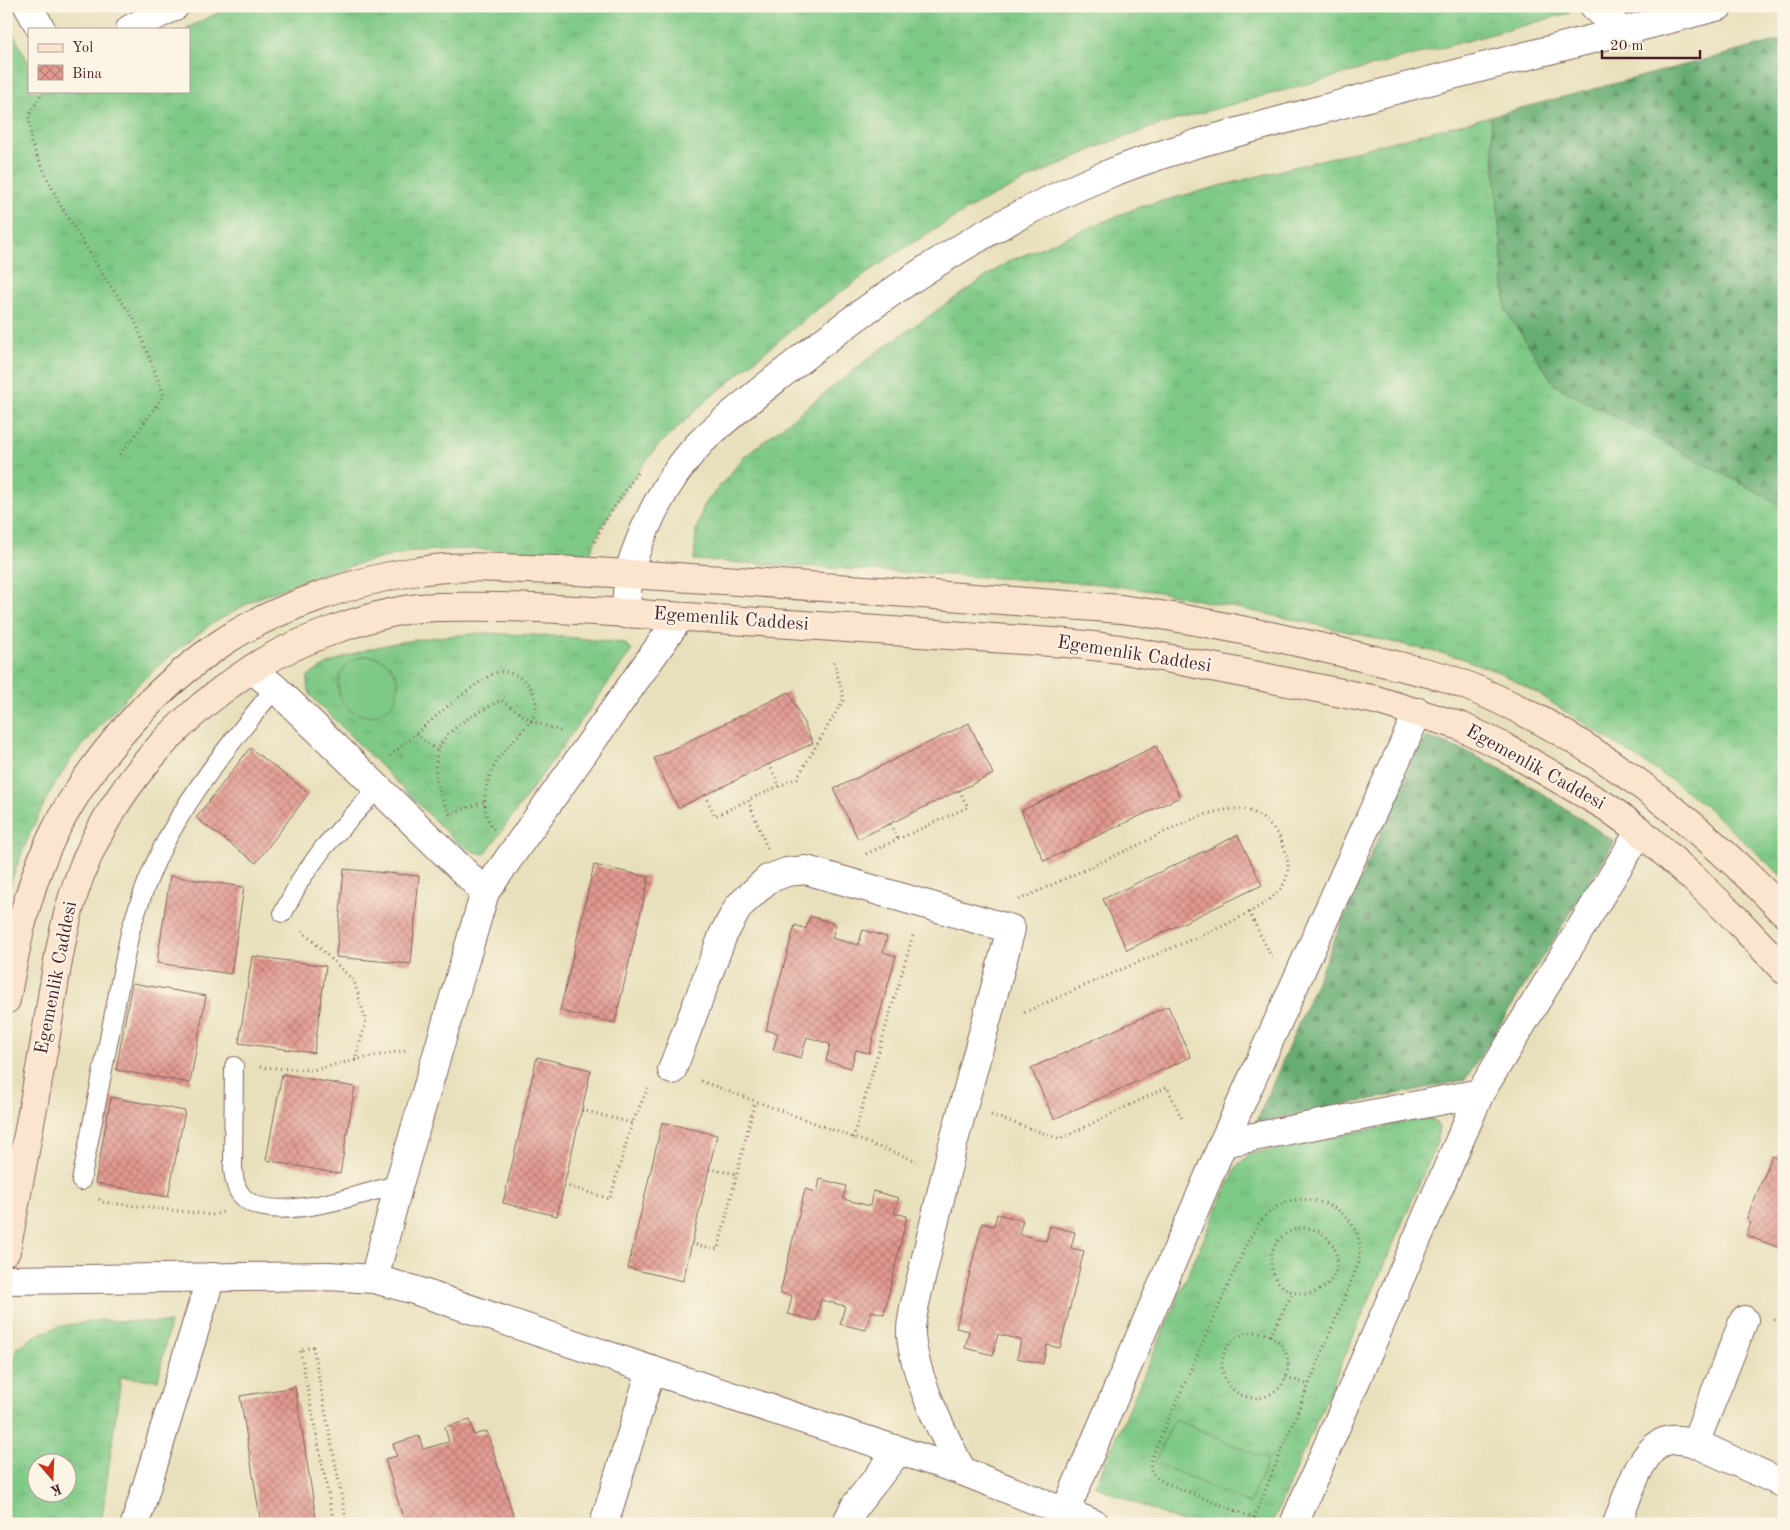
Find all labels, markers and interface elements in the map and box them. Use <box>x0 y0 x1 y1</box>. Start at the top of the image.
legend <box>28 28 190 92</box>
scale bar <box>1602 28 1700 60</box>
text: 20 m <box>1610 39 1644 54</box>
text: Yol <box>72 41 93 56</box>
text: Bina <box>72 67 103 82</box>
street label: Egemenlik Caddesi <box>653 605 809 635</box>
street label: Egemenlik Caddesi <box>1056 633 1212 677</box>
street label: Egemenlik Caddesi <box>1462 722 1608 814</box>
street label: Egemenlik Caddesi <box>33 900 81 1056</box>
north arrow <box>28 1452 78 1502</box>
text: K <box>48 1481 63 1498</box>

